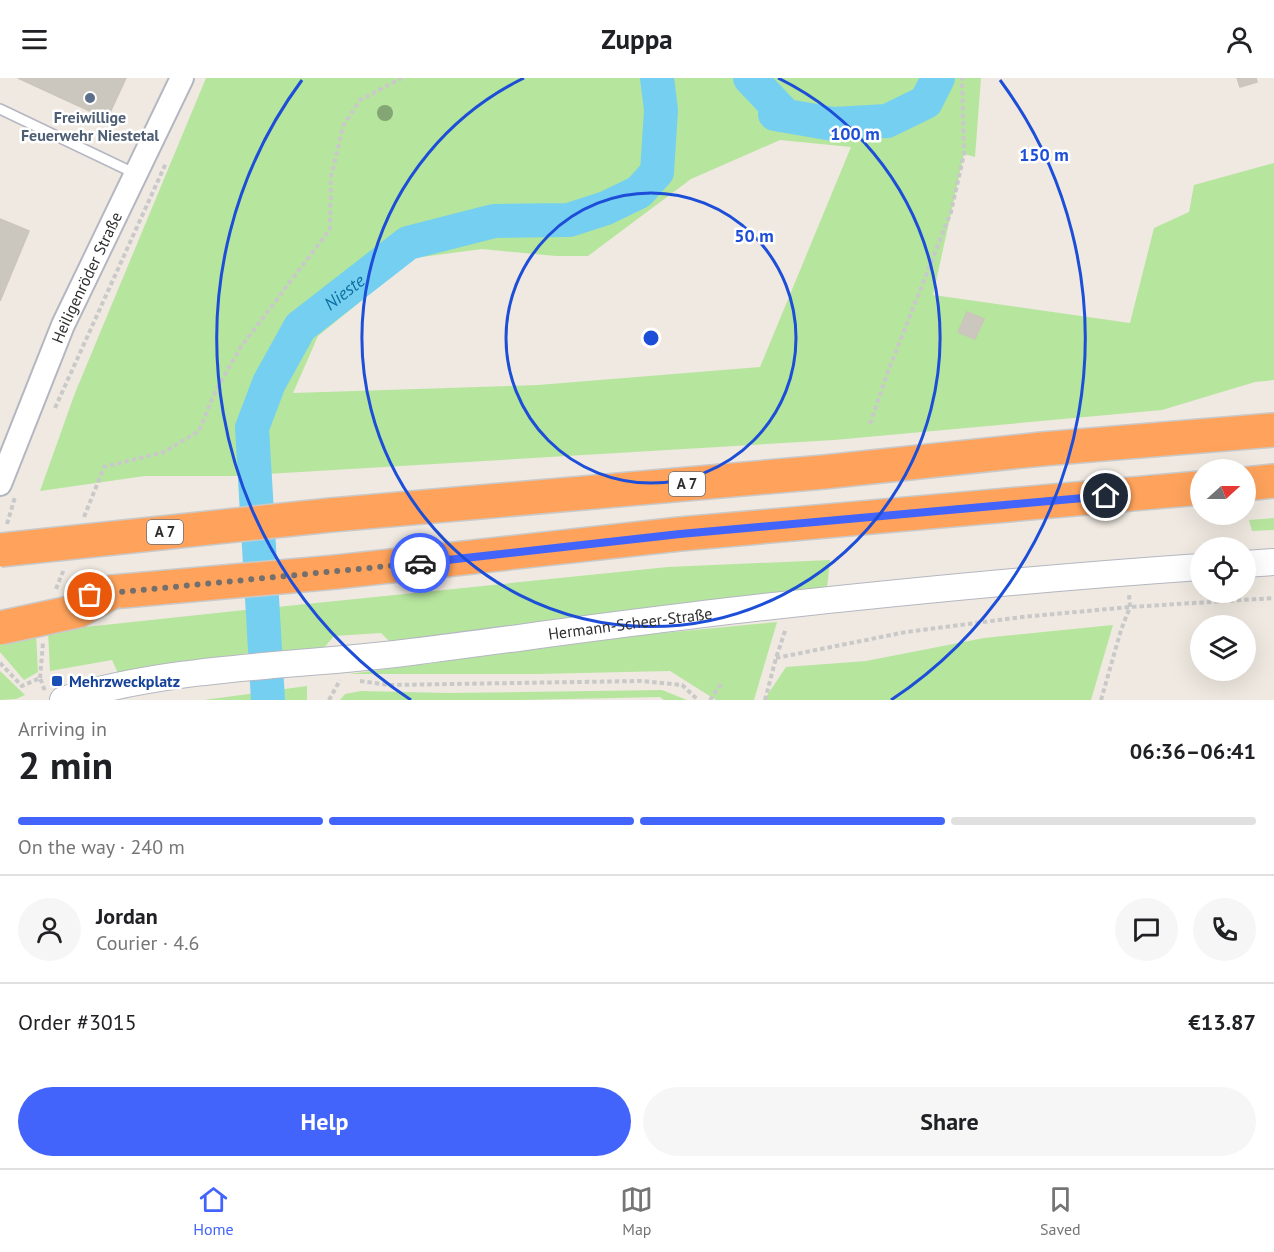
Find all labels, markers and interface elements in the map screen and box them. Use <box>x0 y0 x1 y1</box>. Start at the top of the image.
text: Zuppa <box>601 22 673 56</box>
icon: menu <box>18 23 51 56</box>
icon: person <box>1223 23 1256 56</box>
marker: Freiwillige Feuerwehr Niestetal <box>83 91 97 105</box>
place label: Freiwillige Feuerwehr Niestetal <box>21 107 159 145</box>
text: 100 m <box>830 122 880 145</box>
text: 150 m <box>1019 143 1069 166</box>
street label: Heiligenröder Straße <box>47 208 126 346</box>
text: 50 m <box>734 224 774 247</box>
water label: Nieste <box>319 268 370 315</box>
centre of rings <box>641 328 661 348</box>
north arrow <box>1190 459 1256 525</box>
map controls <box>1190 459 1256 681</box>
pin <box>1080 470 1131 521</box>
road number: A 7 <box>669 472 705 496</box>
icon: home <box>1089 479 1122 512</box>
road number: A 7 <box>147 520 183 544</box>
courier <box>390 533 450 593</box>
button: locate <box>1190 537 1256 603</box>
icon: car <box>404 547 437 580</box>
pin <box>64 569 115 620</box>
icon: bag <box>73 578 106 611</box>
street label: Hermann-Scheer-Straße <box>547 603 713 644</box>
button: layers <box>1190 615 1256 681</box>
place label: Mehrzweckplatz <box>69 671 180 691</box>
marker: Mehrzweckplatz <box>50 674 64 688</box>
text: Arriving in <box>18 716 107 742</box>
text: 06:36–06:41 <box>1130 737 1256 765</box>
text: 2 min <box>18 739 113 790</box>
text: On the way · 240 m <box>18 834 185 860</box>
button: person <box>18 898 81 961</box>
button: chat <box>1115 898 1178 961</box>
button: phone <box>1193 898 1256 961</box>
text: Jordan <box>96 902 158 930</box>
text: Courier · 4.6 <box>96 930 199 956</box>
text: Order #3015 <box>18 1008 137 1036</box>
text: €13.87 <box>1188 1008 1256 1036</box>
button: Help <box>18 1087 631 1156</box>
button: Share <box>643 1087 1256 1156</box>
tab: Home <box>193 1183 234 1239</box>
tab: Map <box>620 1183 653 1239</box>
tab: Saved <box>1040 1183 1081 1239</box>

